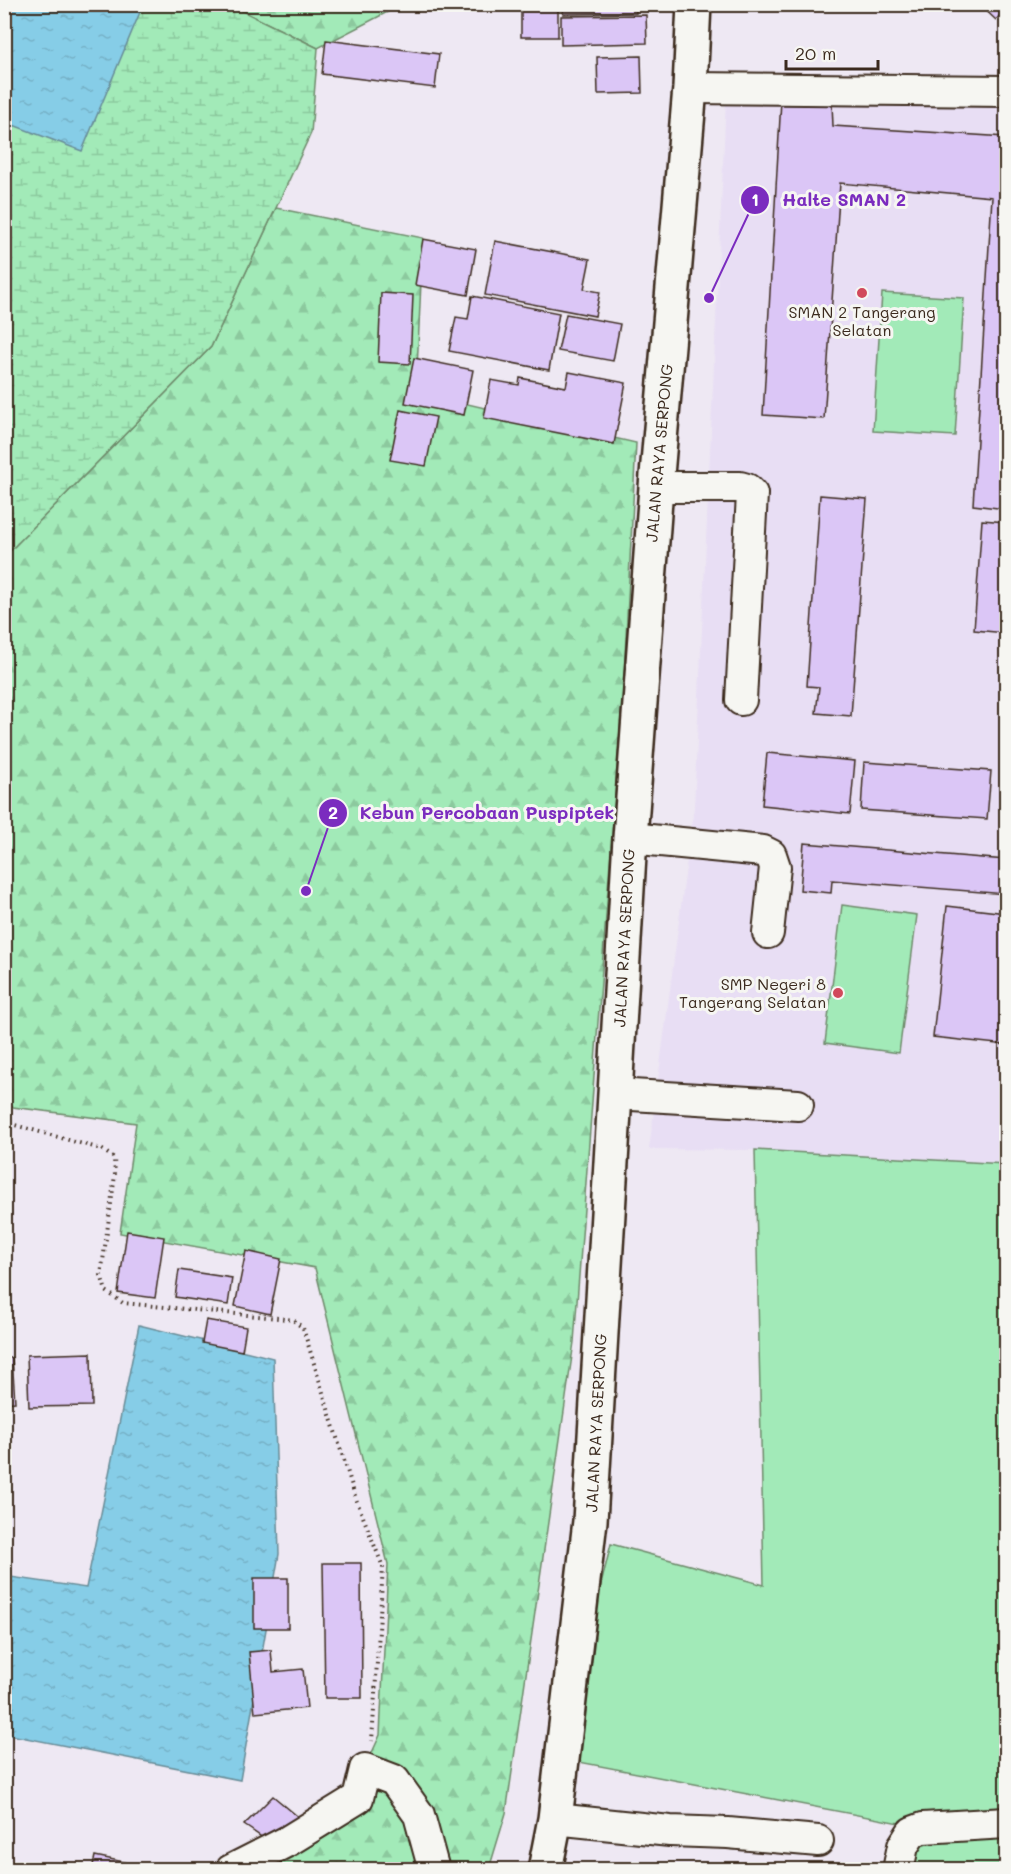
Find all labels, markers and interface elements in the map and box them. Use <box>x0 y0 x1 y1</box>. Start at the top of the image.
scale bar <box>786 33 878 71</box>
text: 20 m <box>795 41 836 65</box>
callout: Halte SMAN 2 <box>740 182 918 218</box>
text: 1 <box>751 187 759 211</box>
text: Halte SMAN 2 <box>782 187 906 211</box>
marker: SMAN 2 Tangerang Selatan <box>855 286 869 300</box>
place label: SMAN 2 Tangerang Selatan <box>789 301 935 340</box>
street label: JALAN RAYA SERPONG <box>640 363 677 543</box>
callout: Kebun Percobaan Puspiptek <box>318 795 627 831</box>
text: 2 <box>328 800 338 824</box>
text: Kebun Percobaan Puspiptek <box>360 800 614 824</box>
street label: JALAN RAYA SERPONG <box>608 848 639 1028</box>
place label: SMP Negeri 8 Tangerang Selatan <box>679 973 826 1012</box>
marker: SMP Negeri 8 Tangerang Selatan <box>831 986 845 1000</box>
street label: JALAN RAYA SERPONG <box>580 1333 611 1513</box>

